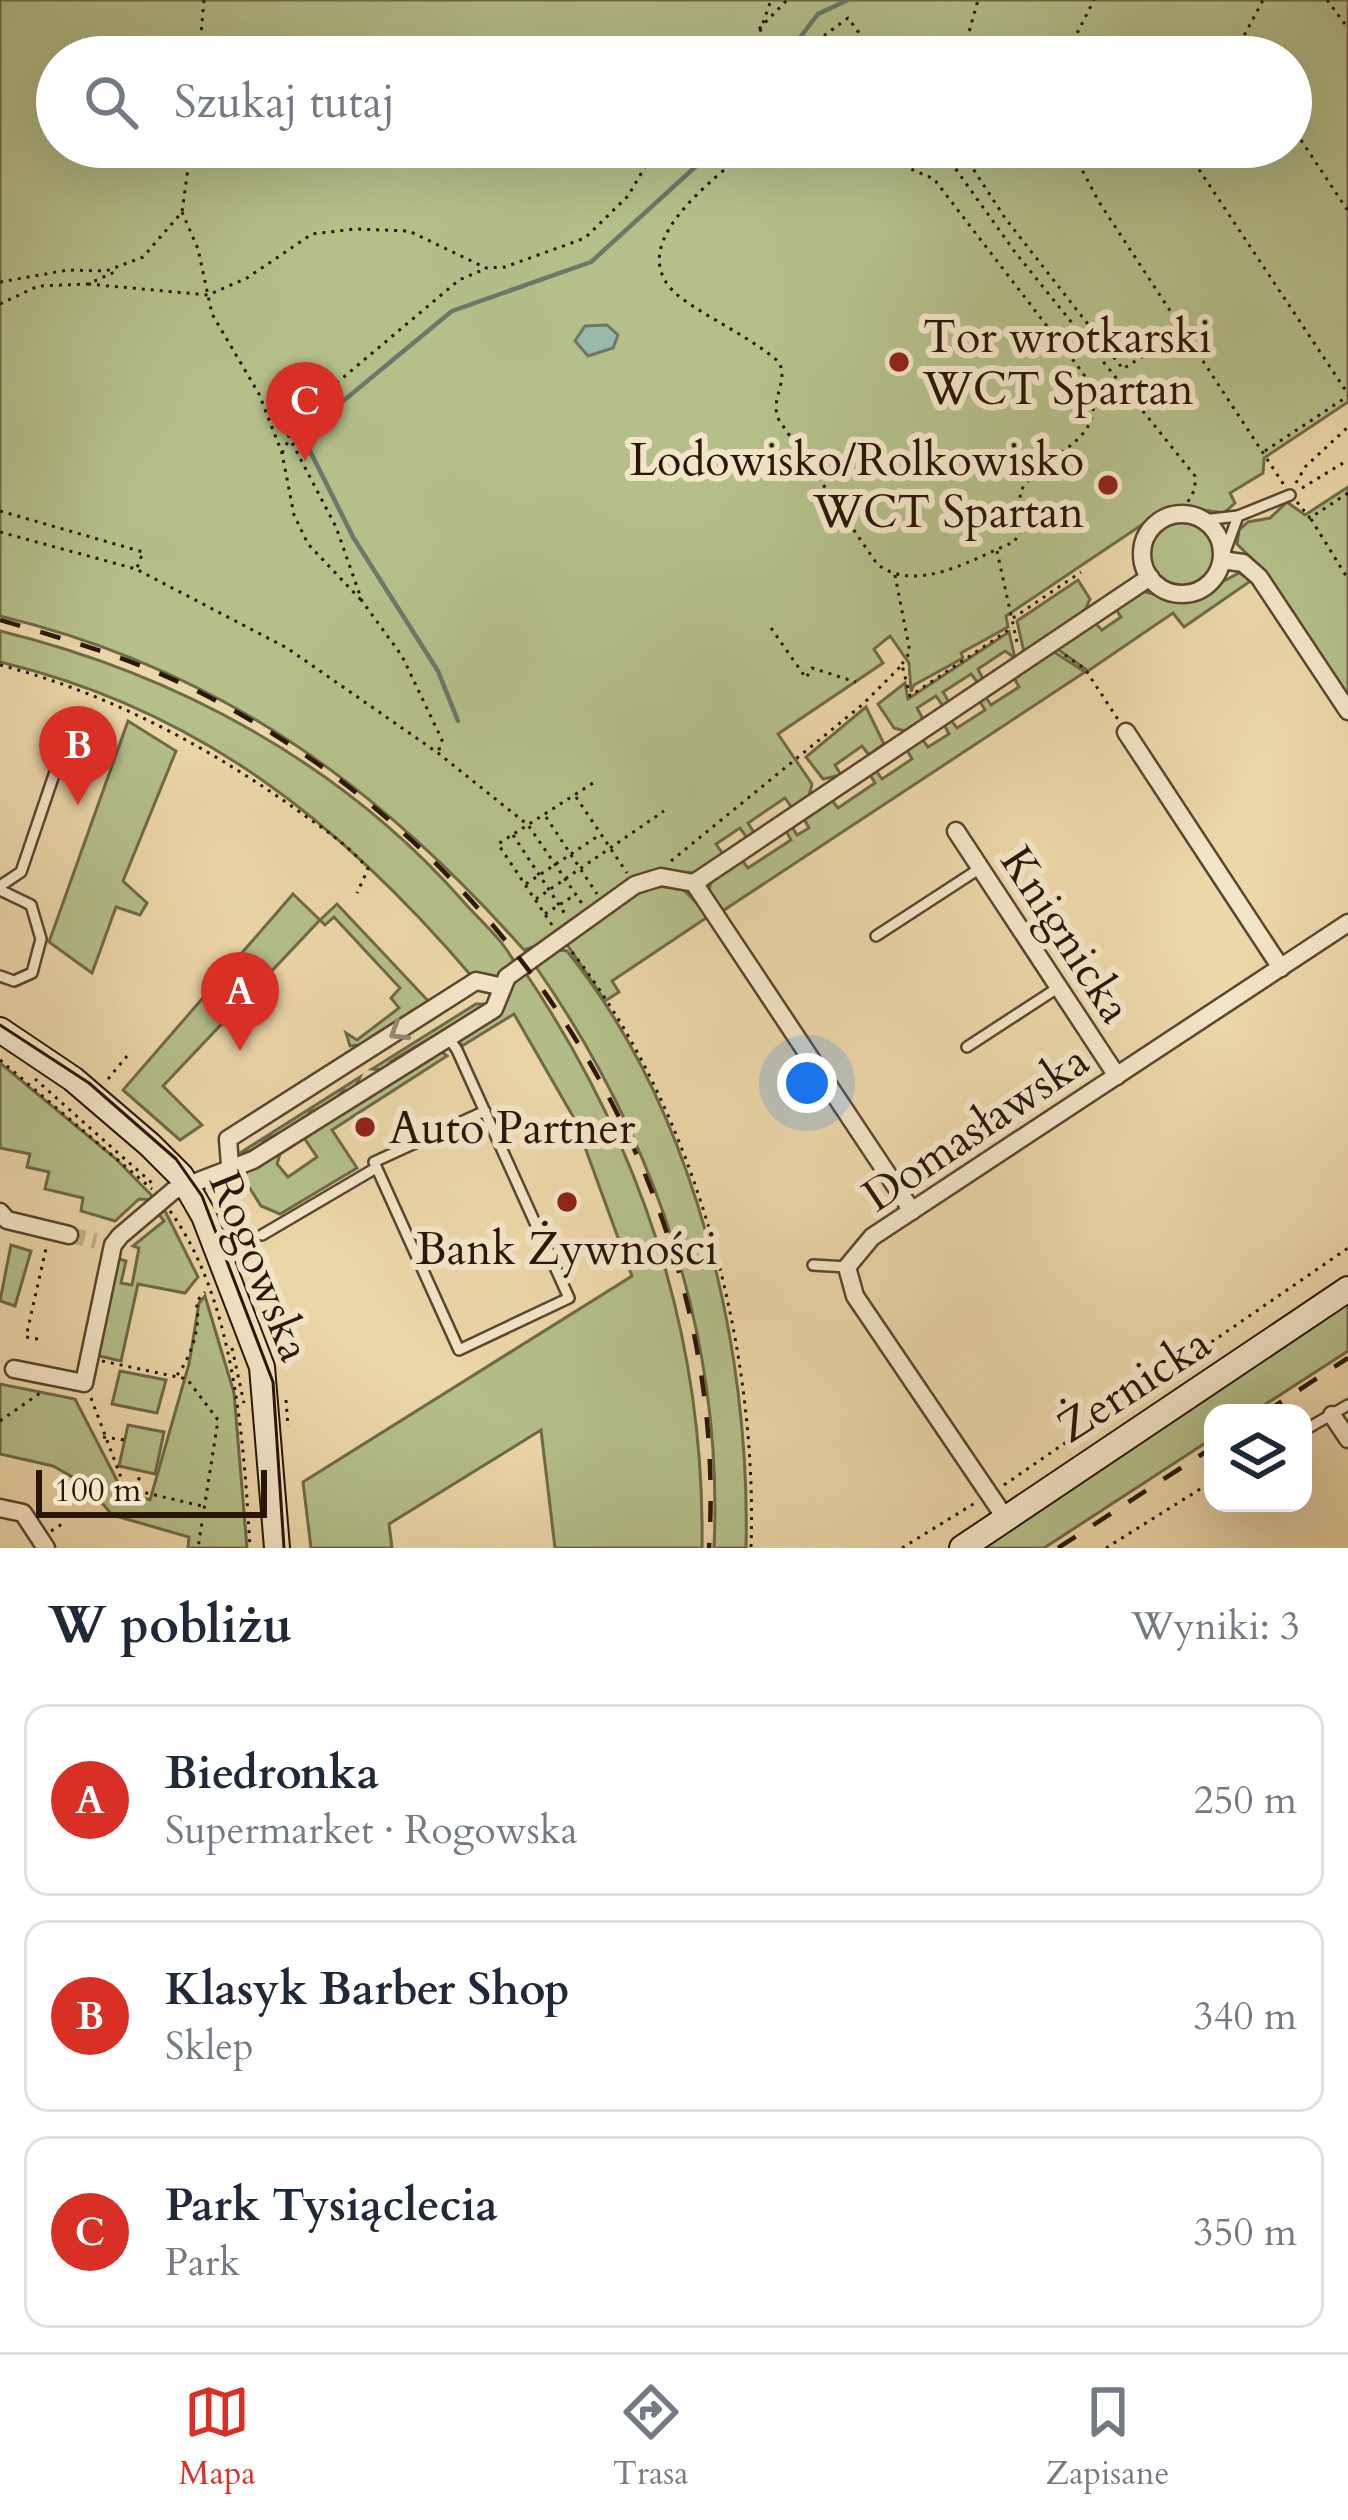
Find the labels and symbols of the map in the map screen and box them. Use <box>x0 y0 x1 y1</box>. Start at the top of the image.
place label: Tor wrotkarski WCT Spartan <box>922 307 1212 420</box>
marker: Tor wrotkarski WCT Spartan <box>886 349 912 375</box>
pin: C <box>266 362 344 461</box>
place label: Lodowisko/Rolkowisko WCT Spartan <box>630 430 1084 543</box>
marker: Lodowisko/Rolkowisko WCT Spartan <box>1095 472 1121 498</box>
pin: B <box>39 706 117 805</box>
street label: Knignicka <box>986 835 1146 1035</box>
pin: A <box>201 952 279 1051</box>
one-way arrow <box>389 1017 411 1039</box>
street label: Domasławska <box>851 1030 1101 1226</box>
your location <box>777 1053 837 1113</box>
place label: Auto Partner <box>389 1098 636 1159</box>
marker: Auto Partner <box>352 1114 378 1140</box>
street label: Rogowska <box>194 1163 325 1371</box>
marker: Bank Żywności <box>554 1189 580 1215</box>
place label: Bank Żywności <box>416 1219 718 1280</box>
street label: Żernicka <box>1045 1313 1222 1457</box>
scale bar <box>36 1464 267 1517</box>

